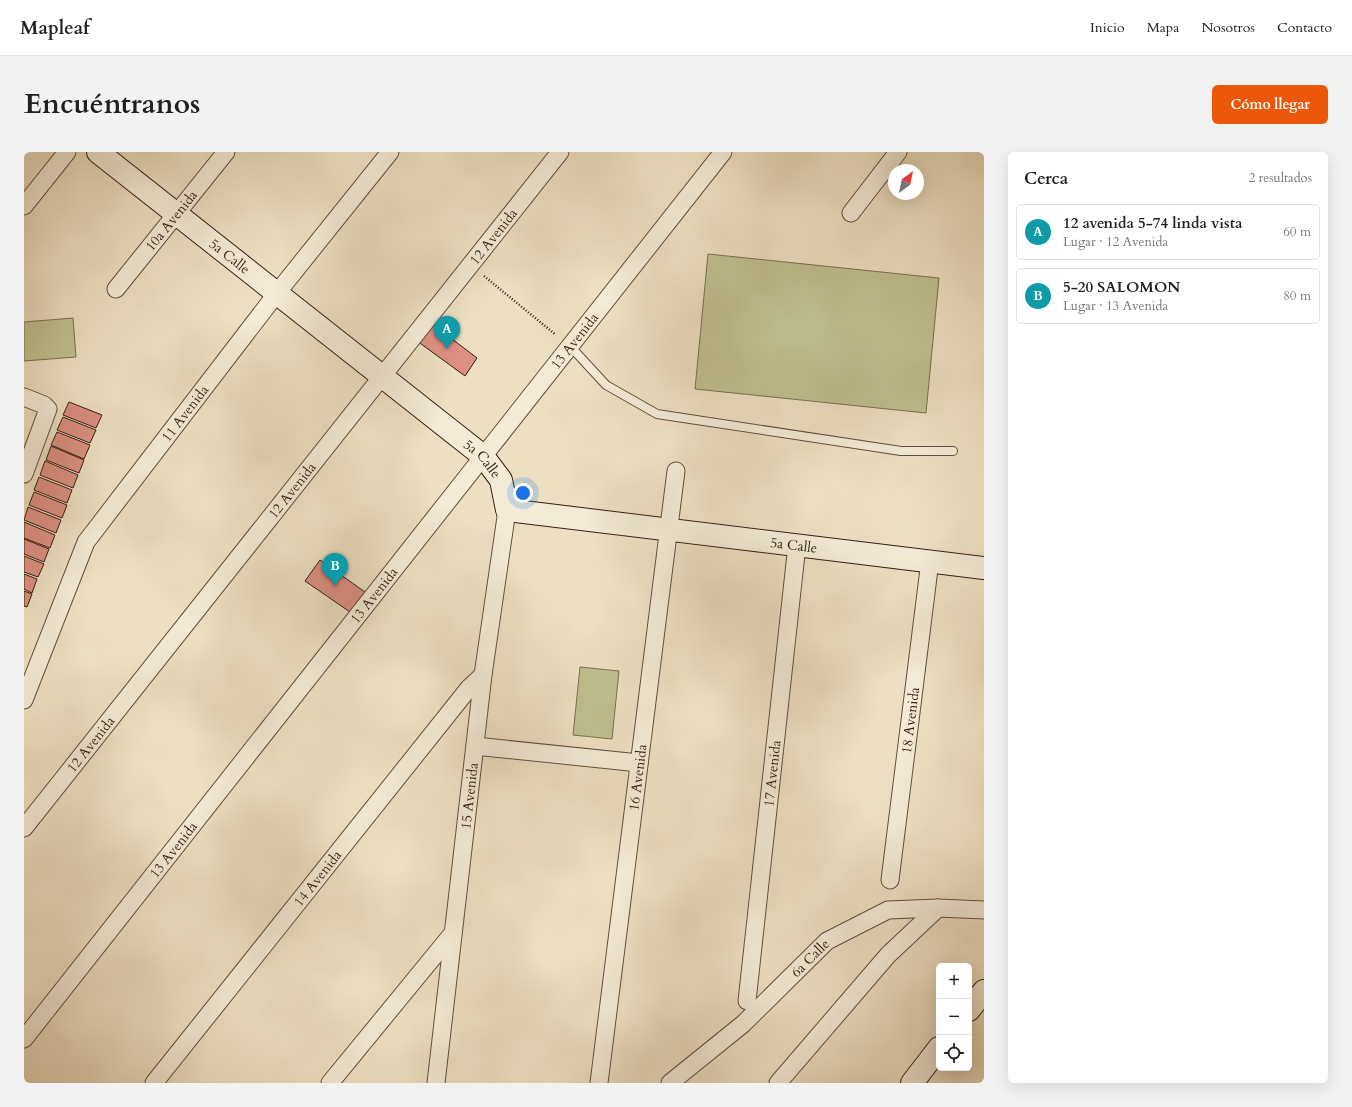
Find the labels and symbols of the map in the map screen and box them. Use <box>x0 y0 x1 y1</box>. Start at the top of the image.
north arrow <box>888 164 924 200</box>
street label: 10a Avenida <box>141 186 202 255</box>
street label: 12 Avenida <box>465 205 522 269</box>
street label: 5a Calle <box>205 234 254 279</box>
street label: 13 Avenida <box>546 309 603 373</box>
pin: A <box>434 316 460 349</box>
street label: 11 Avenida <box>157 381 213 446</box>
street label: 5a Calle <box>459 435 505 482</box>
street label: 12 Avenida <box>264 458 320 523</box>
your location <box>513 483 533 503</box>
street label: 5a Calle <box>769 533 818 558</box>
pin: B <box>322 553 348 586</box>
street label: 13 Avenida <box>346 563 402 628</box>
street label: 18 Avenida <box>897 686 924 755</box>
street label: 12 Avenida <box>63 712 119 777</box>
street label: 17 Avenida <box>759 739 786 808</box>
street label: 16 Avenida <box>624 743 652 812</box>
street label: 15 Avenida <box>456 762 483 830</box>
street label: 13 Avenida <box>145 818 202 882</box>
street label: 14 Avenida <box>289 846 346 911</box>
street label: 6a Calle <box>787 935 834 982</box>

